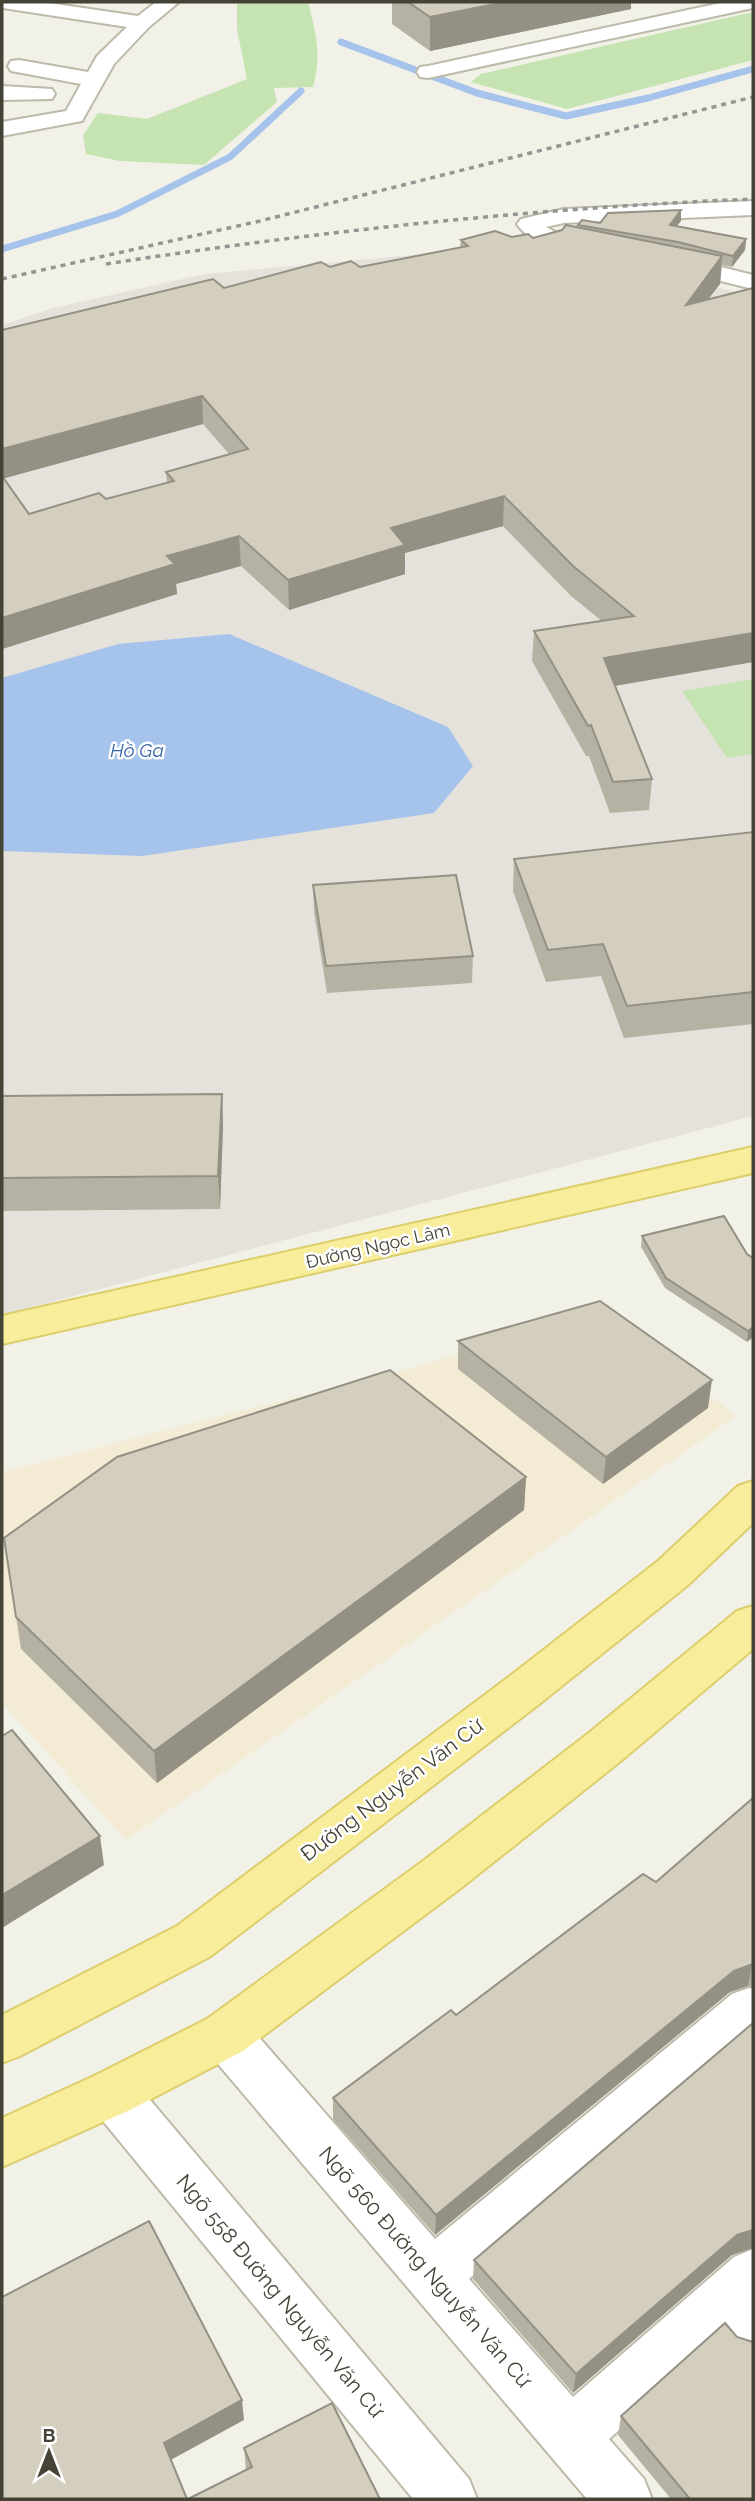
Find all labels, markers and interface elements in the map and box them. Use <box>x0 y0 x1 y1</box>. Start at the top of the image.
water label: Hồ Ga <box>110 739 164 761</box>
street label: Đường Ngọc Lâm <box>304 1219 452 1272</box>
street label: Đường Nguyễn Văn Cừ <box>296 1712 489 1866</box>
street label: Ngõ 560 Đường Nguyễn Văn Cừ <box>314 2141 538 2393</box>
street label: Ngõ 558 Đường Nguyễn Văn Cừ <box>171 2169 390 2423</box>
north arrow <box>14 2417 84 2487</box>
text: B <box>43 2424 56 2446</box>

